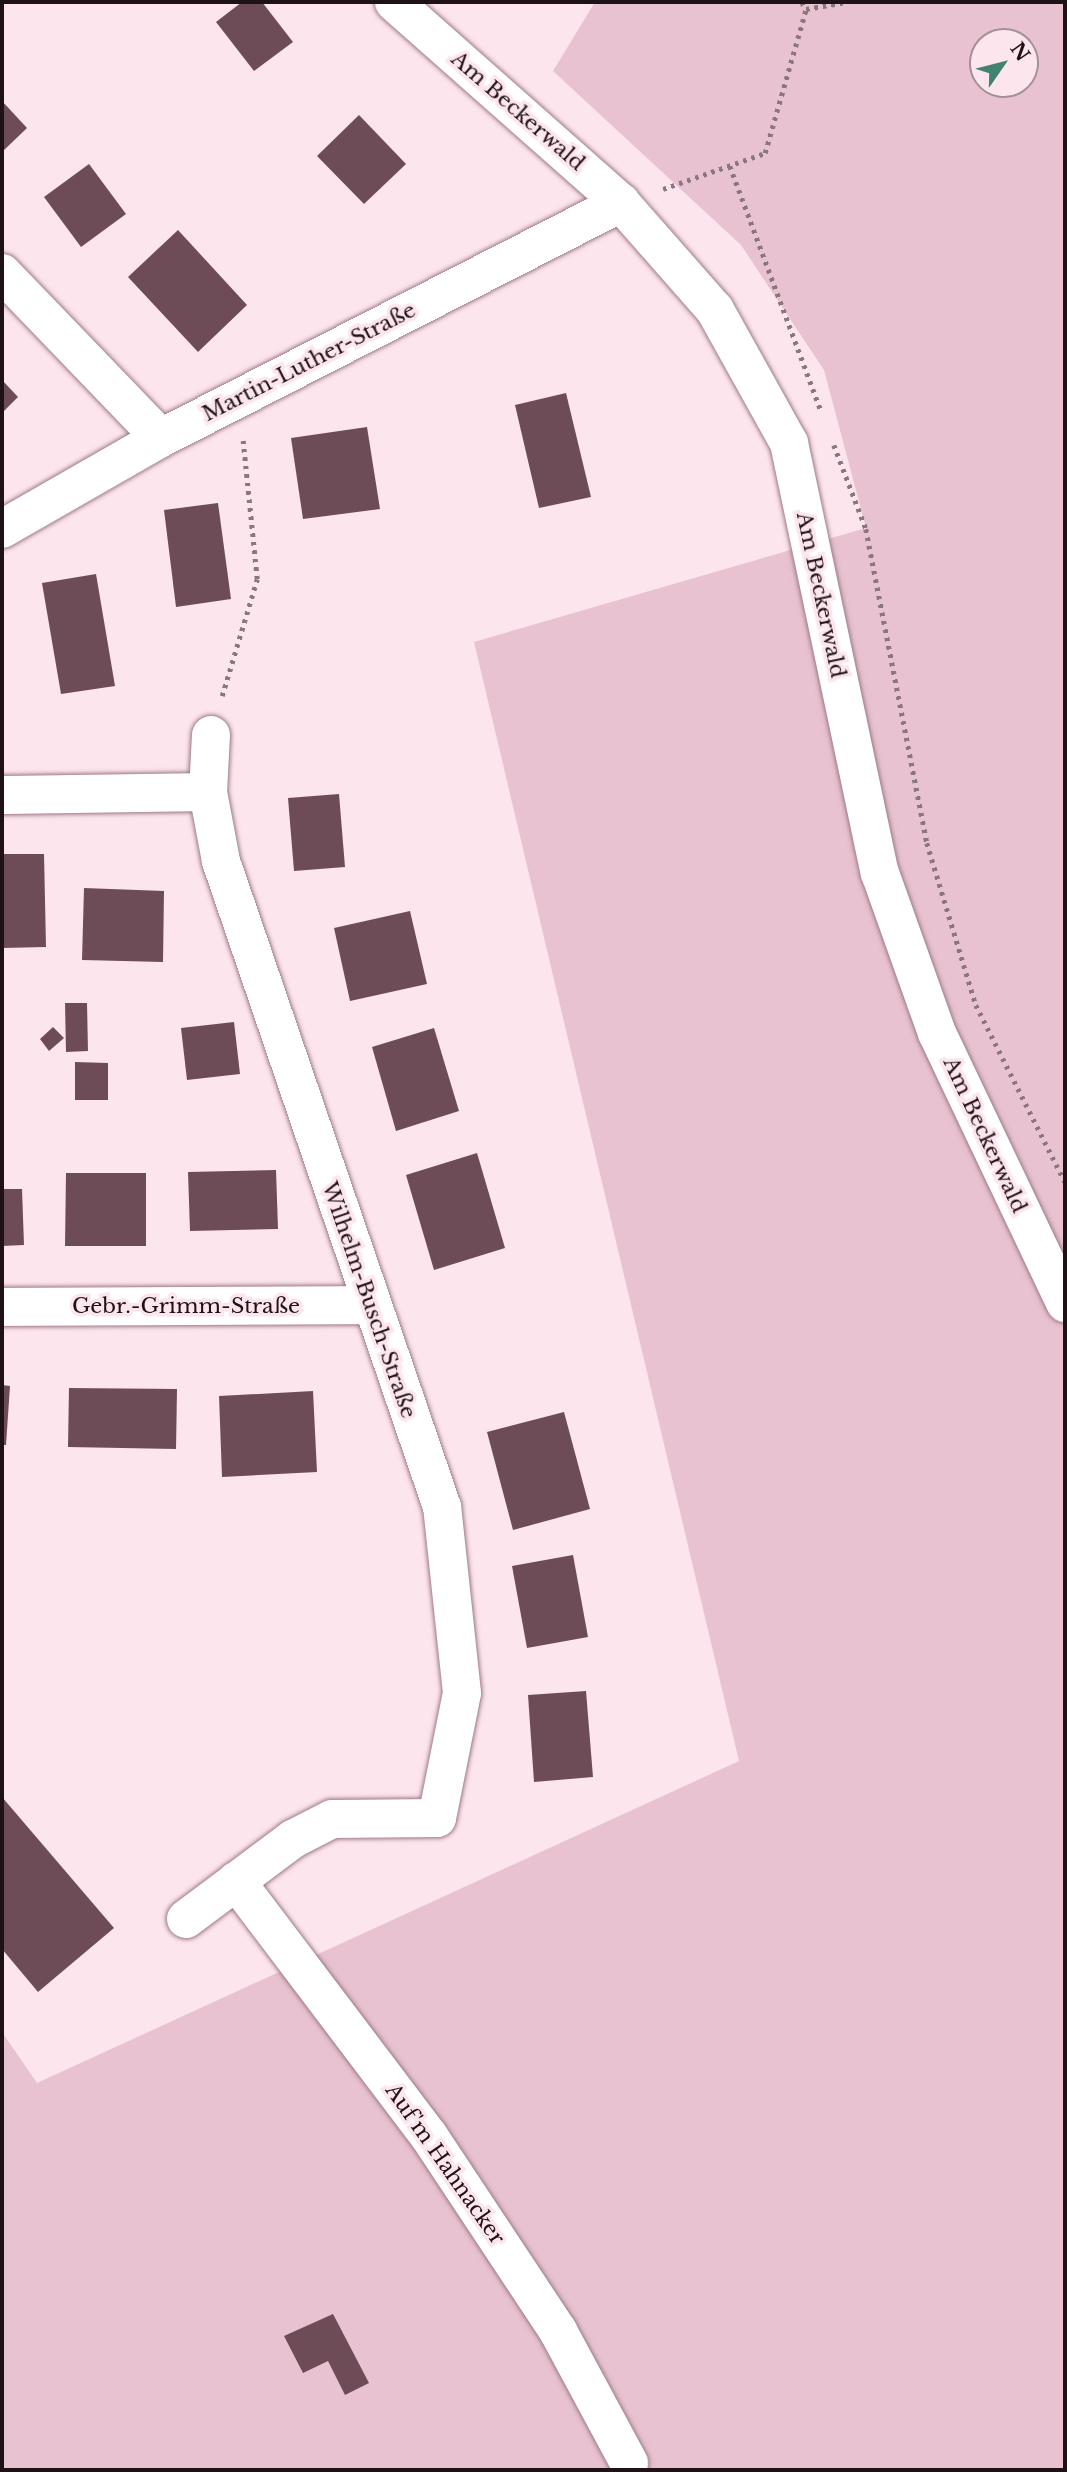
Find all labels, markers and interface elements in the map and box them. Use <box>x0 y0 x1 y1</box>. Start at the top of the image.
north arrow <box>969 28 1039 98</box>
text: N <box>1005 38 1035 66</box>
street label: Am Beckerwald <box>446 46 590 176</box>
street label: Martin-Luther-Straße <box>198 297 420 427</box>
street label: Am Beckerwald <box>791 510 851 680</box>
street label: Am Beckerwald <box>938 1053 1032 1217</box>
street label: Wilhelm-Busch-Straße <box>317 1179 421 1421</box>
street label: Gebr.-Grimm-Straße <box>72 1293 300 1319</box>
street label: Auf'm Hahnacker <box>380 2079 510 2249</box>

